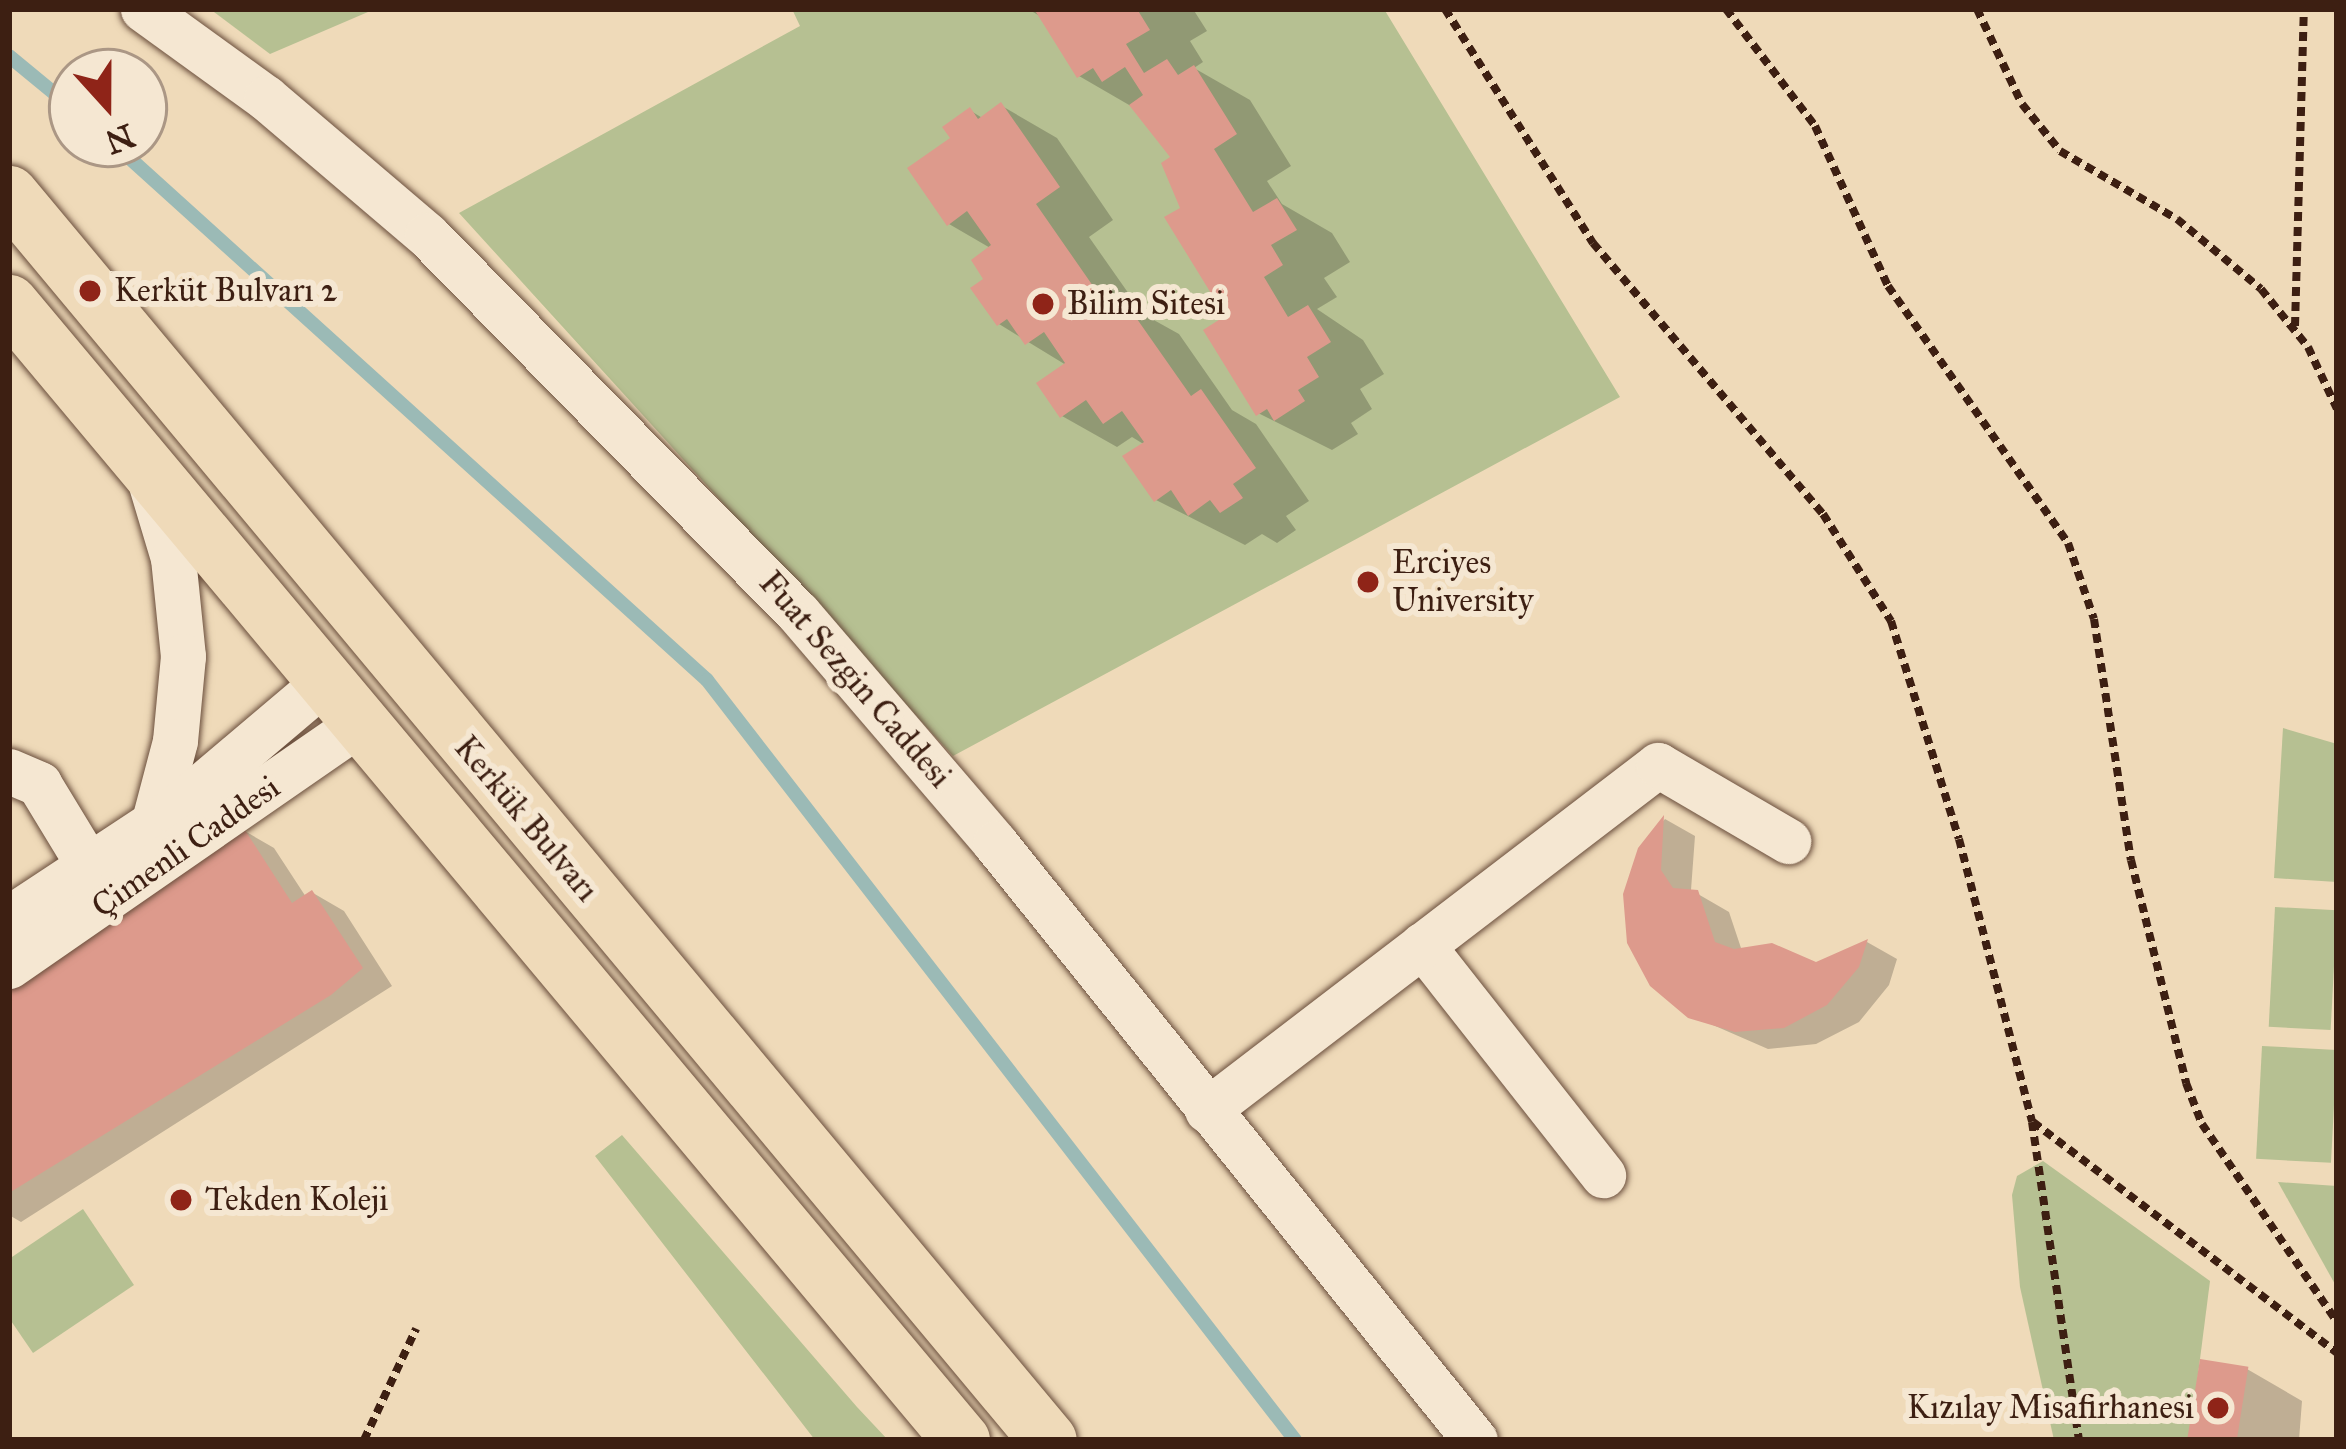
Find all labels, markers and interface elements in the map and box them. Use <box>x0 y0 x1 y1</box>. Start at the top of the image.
north arrow <box>48 48 168 168</box>
text: N <box>100 115 140 162</box>
place label: Kerküt Bulvarı 2 <box>114 271 337 311</box>
marker: Kerküt Bulvarı 2 <box>77 278 103 304</box>
place label: Bilim Sitesi <box>1067 284 1225 324</box>
marker: Bilim Sitesi <box>1030 291 1056 317</box>
place label: Erciyes University <box>1392 543 1533 621</box>
street label: Fuat Sezgin Caddesi <box>750 564 960 796</box>
marker: Erciyes University <box>1355 569 1381 595</box>
street label: Kerkük Bulvarı <box>445 728 607 910</box>
street label: Çimenli Caddesi <box>84 768 288 926</box>
place label: Tekden Koleji <box>205 1180 388 1220</box>
marker: Tekden Koleji <box>168 1187 194 1213</box>
place label: Kızılay Misafirhanesi <box>1907 1388 2194 1428</box>
marker: Kızılay Misafirhanesi <box>2205 1395 2231 1421</box>

